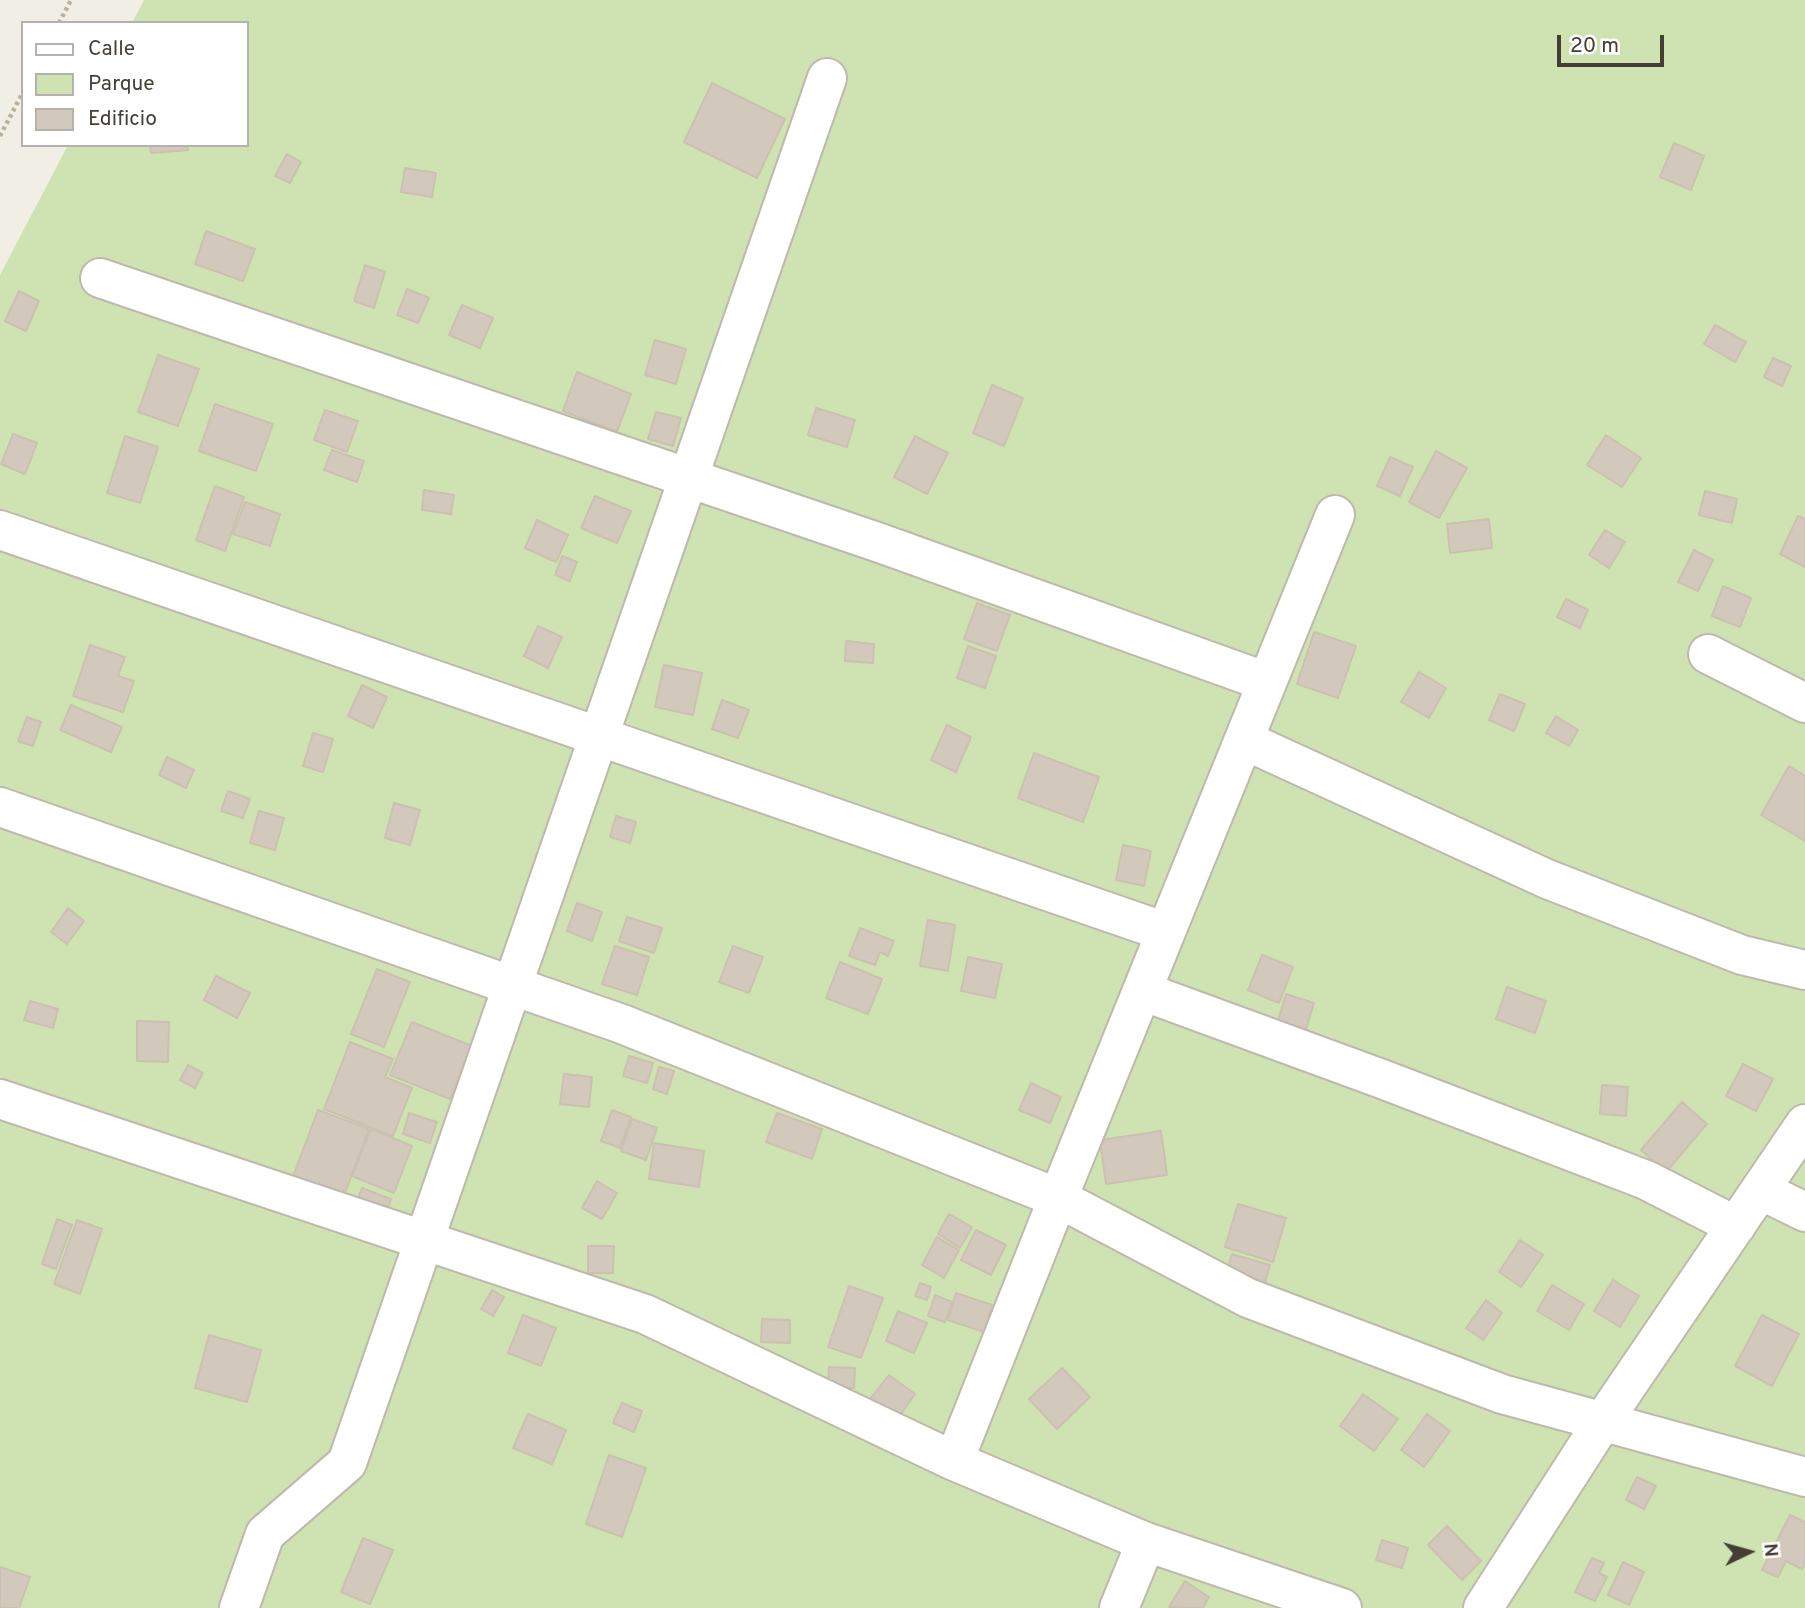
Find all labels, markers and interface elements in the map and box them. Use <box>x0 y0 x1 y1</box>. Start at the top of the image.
legend <box>21 21 248 147</box>
scale bar <box>1560 21 1667 65</box>
text: 20 m <box>1570 33 1619 60</box>
text: Calle <box>88 36 135 63</box>
text: Parque <box>88 71 155 98</box>
text: Edificio <box>88 106 157 133</box>
north arrow <box>1714 1517 1784 1587</box>
text: N <box>1757 1542 1782 1558</box>

